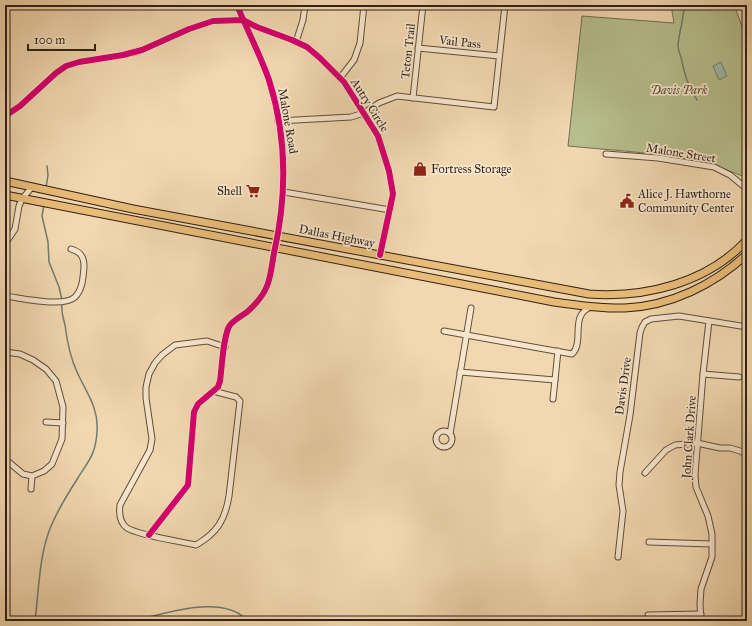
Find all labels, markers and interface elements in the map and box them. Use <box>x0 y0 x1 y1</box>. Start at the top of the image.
street label: Teton Trail <box>398 22 418 79</box>
scale bar <box>28 26 95 52</box>
text: 100 m <box>34 33 65 47</box>
street label: Vail Pass <box>437 33 482 51</box>
street label: Autry Circle <box>348 75 392 134</box>
park label: Davis Park <box>651 83 708 97</box>
street label: Malone Road <box>275 87 301 155</box>
street label: Malone Street <box>645 141 718 166</box>
shop icon: Fortress Storage <box>412 161 428 177</box>
place label: Fortress Storage <box>431 162 512 177</box>
supermarket icon: Shell <box>245 183 261 199</box>
place label: Shell <box>217 184 243 198</box>
place label: Alice J. Hawthorne Community Center <box>637 187 735 215</box>
public building icon: Alice J. Hawthorne Community Center <box>619 193 635 209</box>
street label: Dallas Highway <box>298 222 377 251</box>
street label: Davis Drive <box>612 356 634 416</box>
street label: John Clark Drive <box>679 395 700 481</box>

